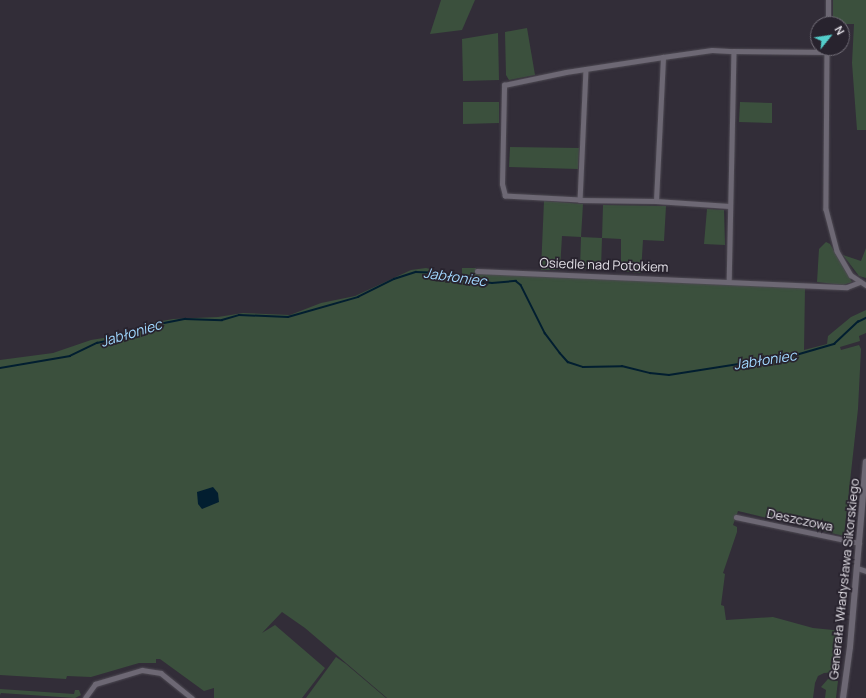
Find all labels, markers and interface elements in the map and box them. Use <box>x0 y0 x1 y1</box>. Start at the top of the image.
north arrow <box>810 16 850 56</box>
text: N <box>831 23 848 37</box>
street label: Osiedle nad Potokiem <box>539 255 669 275</box>
water label: Jabłoniec <box>422 264 488 290</box>
water label: Jabłoniec <box>98 316 164 350</box>
water label: Jabłoniec <box>732 347 798 373</box>
street label: Generała Władysława Sikorskiego <box>826 478 862 680</box>
street label: Deszczowa <box>765 505 835 535</box>

